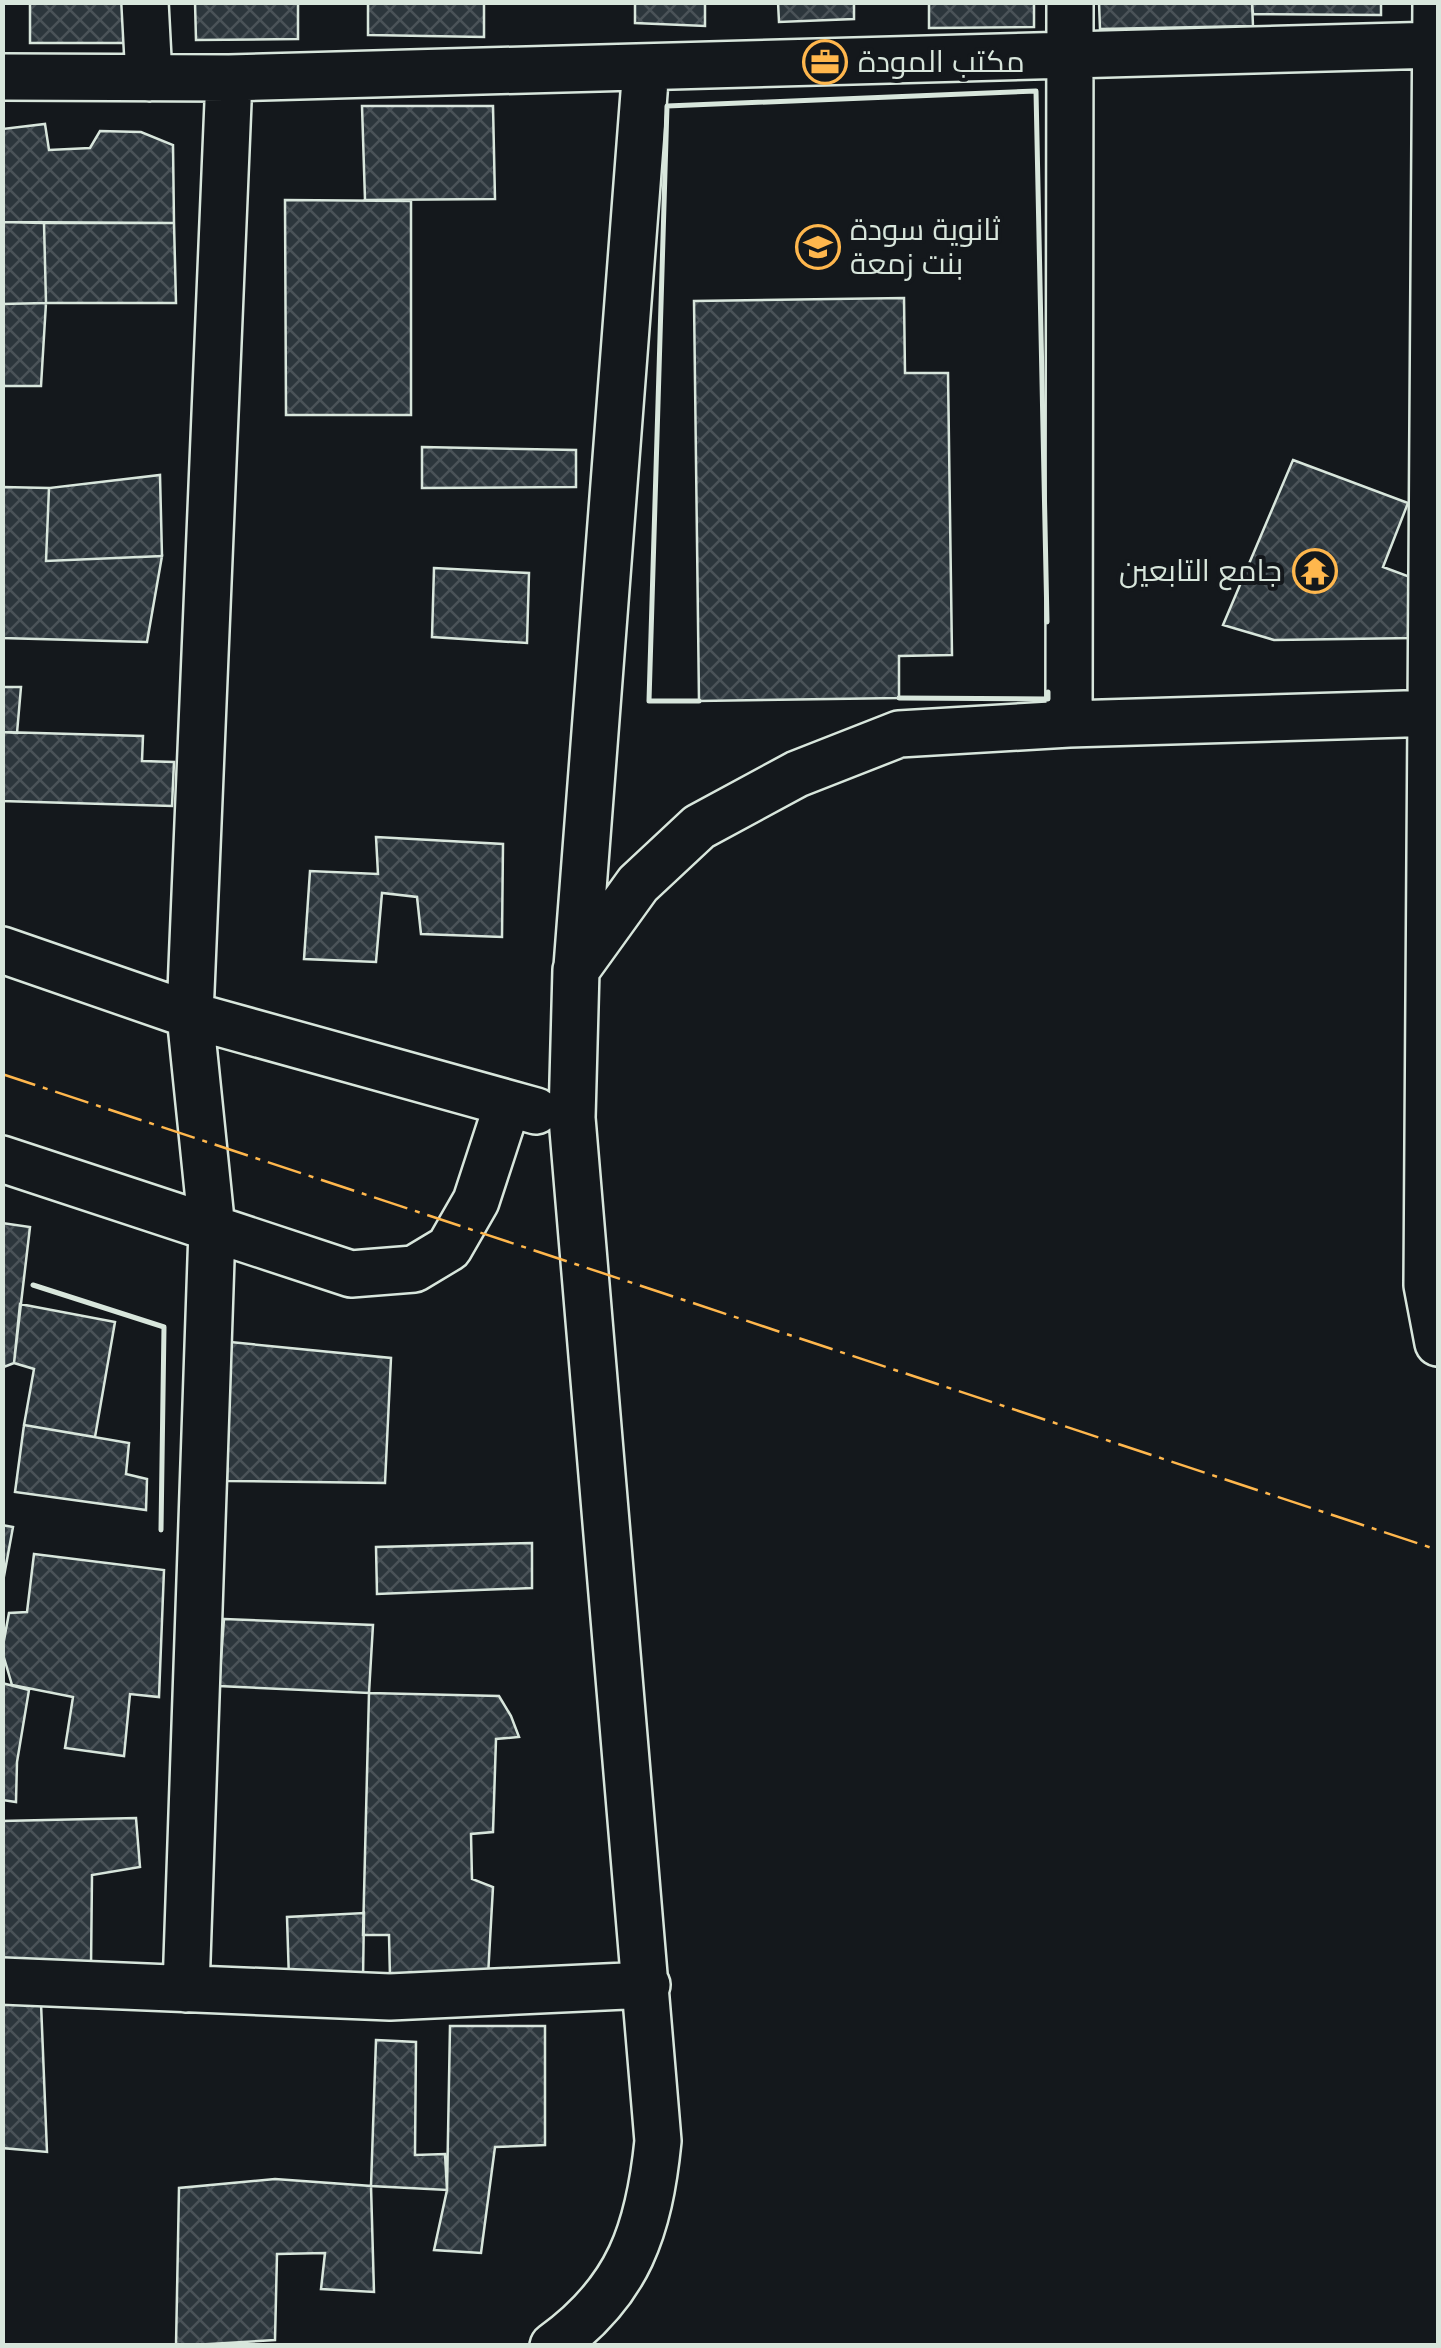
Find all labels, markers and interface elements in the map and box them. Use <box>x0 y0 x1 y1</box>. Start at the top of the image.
office icon: مكتب المودة <box>802 39 848 85</box>
place label: مكتب المودة <box>858 43 1025 79</box>
place label: ثانوية سودة بنت زمعة <box>850 211 1000 281</box>
school or university icon: ثانوية سودة بنت زمعة <box>795 224 841 270</box>
temple icon: جامع التابعين <box>1292 548 1338 594</box>
place label: جامع التابعين <box>1119 552 1282 591</box>

